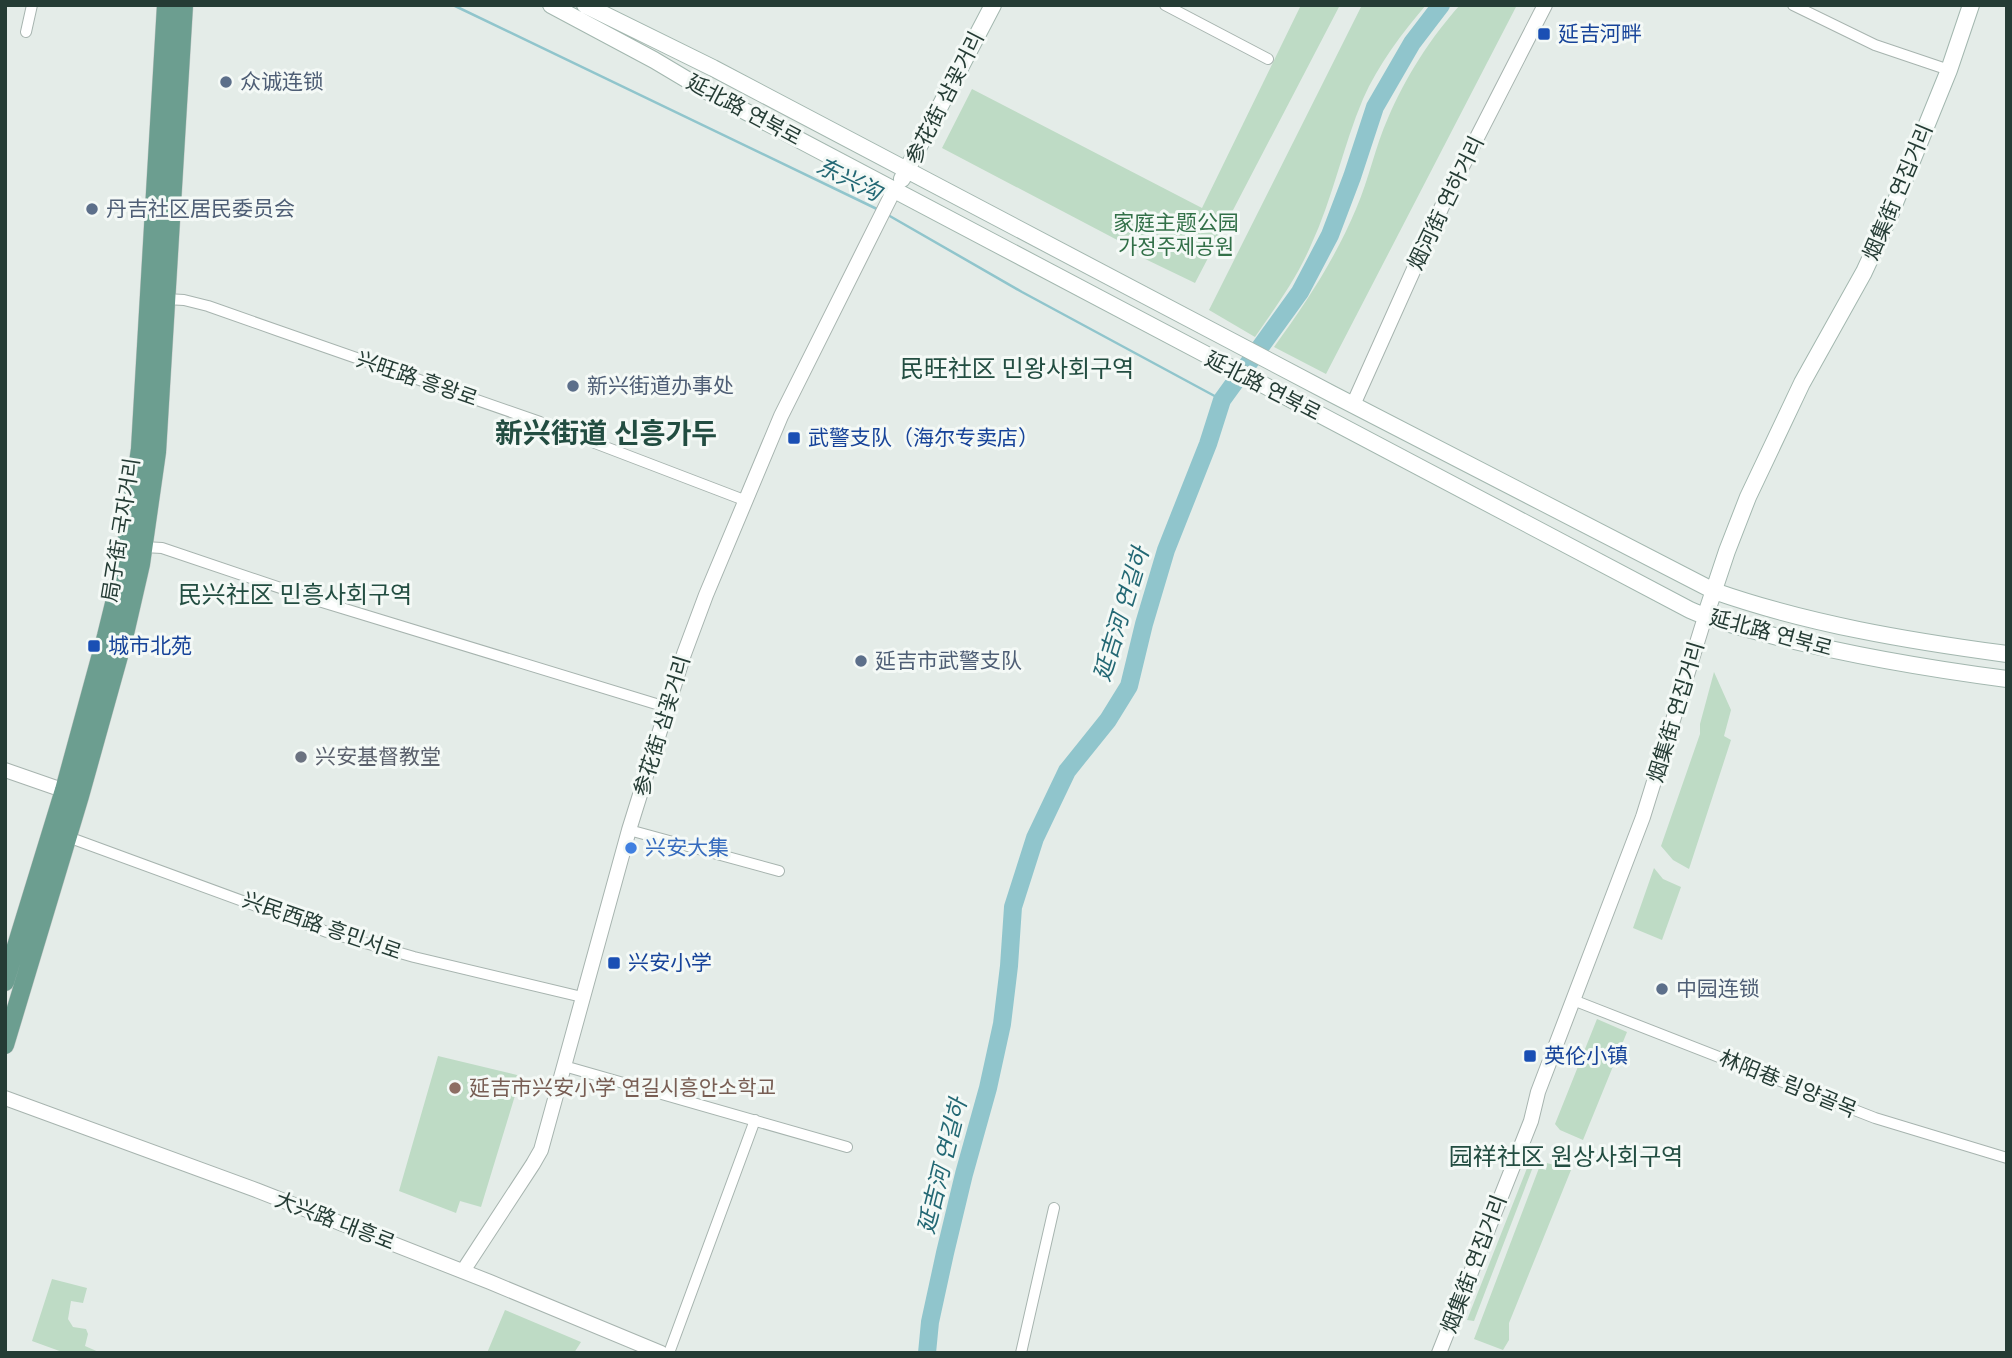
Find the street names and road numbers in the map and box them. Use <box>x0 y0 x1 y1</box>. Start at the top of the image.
street label: 参花街 삼꽃거리 <box>899 27 990 169</box>
street label: 延北路 연북로 <box>682 68 806 151</box>
street label: 烟集街 연집거리 <box>1857 119 1938 264</box>
street label: 烟河街 연하거리 <box>1401 131 1490 274</box>
street label: 兴旺路 흥왕로 <box>353 345 481 412</box>
street label: 延北路 연북로 <box>1201 345 1326 426</box>
street label: 局子街 국자거리 <box>96 456 145 604</box>
street label: 延北路 연북로 <box>1707 603 1836 662</box>
street label: 烟集街 연집거리 <box>1641 638 1710 785</box>
street label: 参花街 삼꽃거리 <box>627 652 696 799</box>
street label: 兴民西路 흥민서로 <box>239 886 405 965</box>
street label: 林阳巷 림양골목 <box>1716 1044 1861 1123</box>
street label: 大兴路 대흥로 <box>271 1185 399 1256</box>
street label: 烟集街 연집거리 <box>1435 1191 1512 1337</box>

